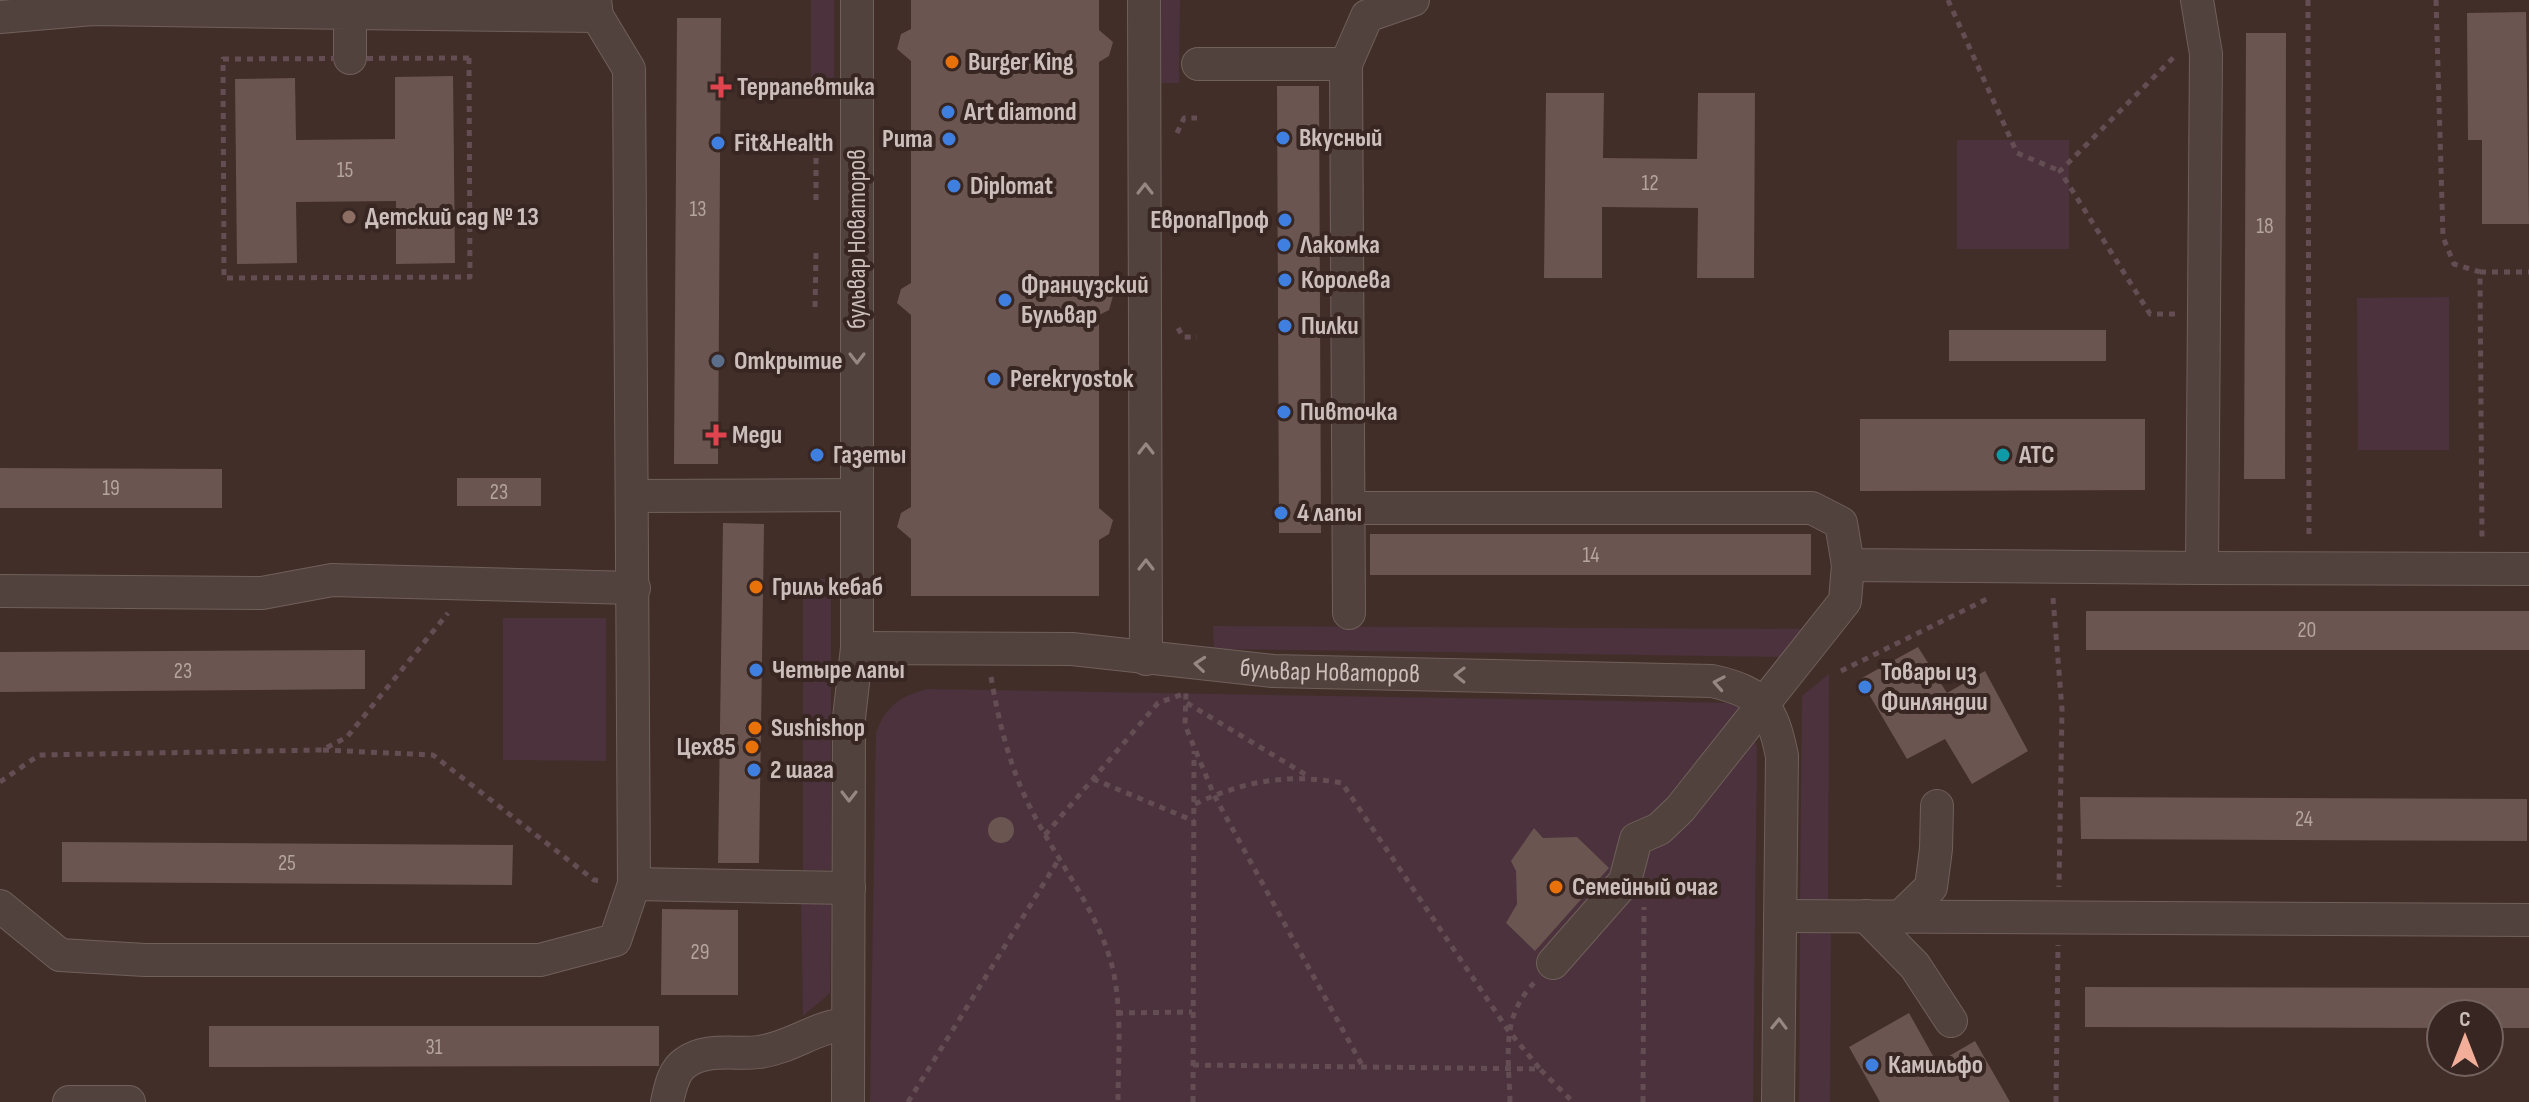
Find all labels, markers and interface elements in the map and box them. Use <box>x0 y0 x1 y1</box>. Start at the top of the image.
place label: Burger King <box>968 47 1074 78</box>
marker: Burger King <box>943 53 961 71</box>
place label: Террапевтика <box>737 72 875 103</box>
marker: Террапевтика <box>712 78 730 96</box>
place label: Art diamond <box>963 97 1077 128</box>
marker: Art diamond <box>939 103 957 121</box>
place label: Вкусный <box>1299 123 1383 154</box>
place label: Puma <box>882 124 933 155</box>
place label: Fit&Health <box>734 128 834 159</box>
marker: Вкусный <box>1274 129 1292 147</box>
marker: Puma <box>940 130 958 148</box>
marker: Fit&Health <box>709 134 727 152</box>
street label: бульвар Новаторов <box>842 149 873 329</box>
house number: 15 <box>337 157 353 184</box>
house number: 12 <box>1641 170 1659 197</box>
place label: Diplomat <box>970 171 1053 202</box>
marker: Diplomat <box>945 177 963 195</box>
one-way arrow <box>1136 182 1153 195</box>
house number: 13 <box>690 196 706 223</box>
place label: Детский сад № 13 <box>365 202 539 233</box>
place label: ЕвропаПроф <box>1150 205 1269 236</box>
marker: Детский сад № 13 <box>340 208 358 226</box>
marker: ЕвропаПроф <box>1276 211 1294 229</box>
house number: 18 <box>2256 213 2274 240</box>
place label: Лакомка <box>1299 230 1380 261</box>
marker: Лакомка <box>1275 236 1293 254</box>
place label: Королева <box>1301 265 1391 296</box>
place label: Французский Бульвар <box>1021 270 1149 331</box>
marker: Королева <box>1276 271 1294 289</box>
marker: Французский Бульвар <box>996 291 1014 309</box>
place label: Пилки <box>1301 311 1359 342</box>
marker: Пилки <box>1276 317 1294 335</box>
place label: Открытие <box>734 346 843 377</box>
marker: Открытие <box>709 352 727 370</box>
one-way arrow <box>848 352 865 365</box>
place label: Perekryostok <box>1010 364 1134 395</box>
marker: Perekryostok <box>985 370 1003 388</box>
place label: Пивточка <box>1300 397 1398 428</box>
marker: Пивточка <box>1275 403 1293 421</box>
place label: Меди <box>732 420 782 451</box>
marker: Меди <box>707 426 725 444</box>
place label: Газеты <box>833 440 906 471</box>
place label: АТС <box>2018 440 2055 471</box>
one-way arrow <box>1137 442 1154 455</box>
marker: Газеты <box>808 446 826 464</box>
marker: АТС <box>1994 446 2012 464</box>
house number: 19 <box>102 475 120 502</box>
house number: 23 <box>490 479 508 506</box>
place label: 4 лапы <box>1297 498 1362 529</box>
marker: 4 лапы <box>1272 504 1290 522</box>
house number: 14 <box>1583 542 1599 569</box>
one-way arrow <box>1137 558 1155 571</box>
place label: Гриль кебаб <box>772 572 883 603</box>
marker: Гриль кебаб <box>747 578 765 596</box>
house number: 20 <box>2298 617 2316 644</box>
street label: бульвар Новаторов <box>1238 652 1420 690</box>
place label: Четыре лапы <box>772 655 905 686</box>
one-way arrow <box>1193 656 1206 673</box>
place label: Товары из Финляндии <box>1881 657 1988 718</box>
house number: 23 <box>174 658 192 685</box>
marker: Четыре лапы <box>747 661 765 679</box>
one-way arrow <box>1453 666 1466 684</box>
one-way arrow <box>1713 676 1726 693</box>
marker: Товары из Финляндии <box>1856 678 1874 696</box>
place label: Sushishop <box>771 713 865 744</box>
marker: Sushishop <box>746 719 764 737</box>
place label: Цех85 <box>676 732 736 763</box>
marker: Цех85 <box>743 738 761 756</box>
place label: 2 шага <box>770 755 834 786</box>
marker: 2 шага <box>745 761 763 779</box>
one-way arrow <box>840 790 858 803</box>
house number: 24 <box>2295 806 2313 833</box>
house number: 25 <box>278 850 296 877</box>
place label: Семейный очаг <box>1572 872 1718 903</box>
marker: Семейный очаг <box>1547 878 1565 896</box>
house number: 29 <box>691 939 709 966</box>
north arrow <box>2425 998 2505 1078</box>
text: С <box>2459 1006 2471 1033</box>
one-way arrow <box>1770 1017 1788 1030</box>
house number: 31 <box>426 1034 443 1061</box>
place label: Камильфо <box>1888 1050 1983 1081</box>
marker: Камильфо <box>1863 1056 1881 1074</box>

